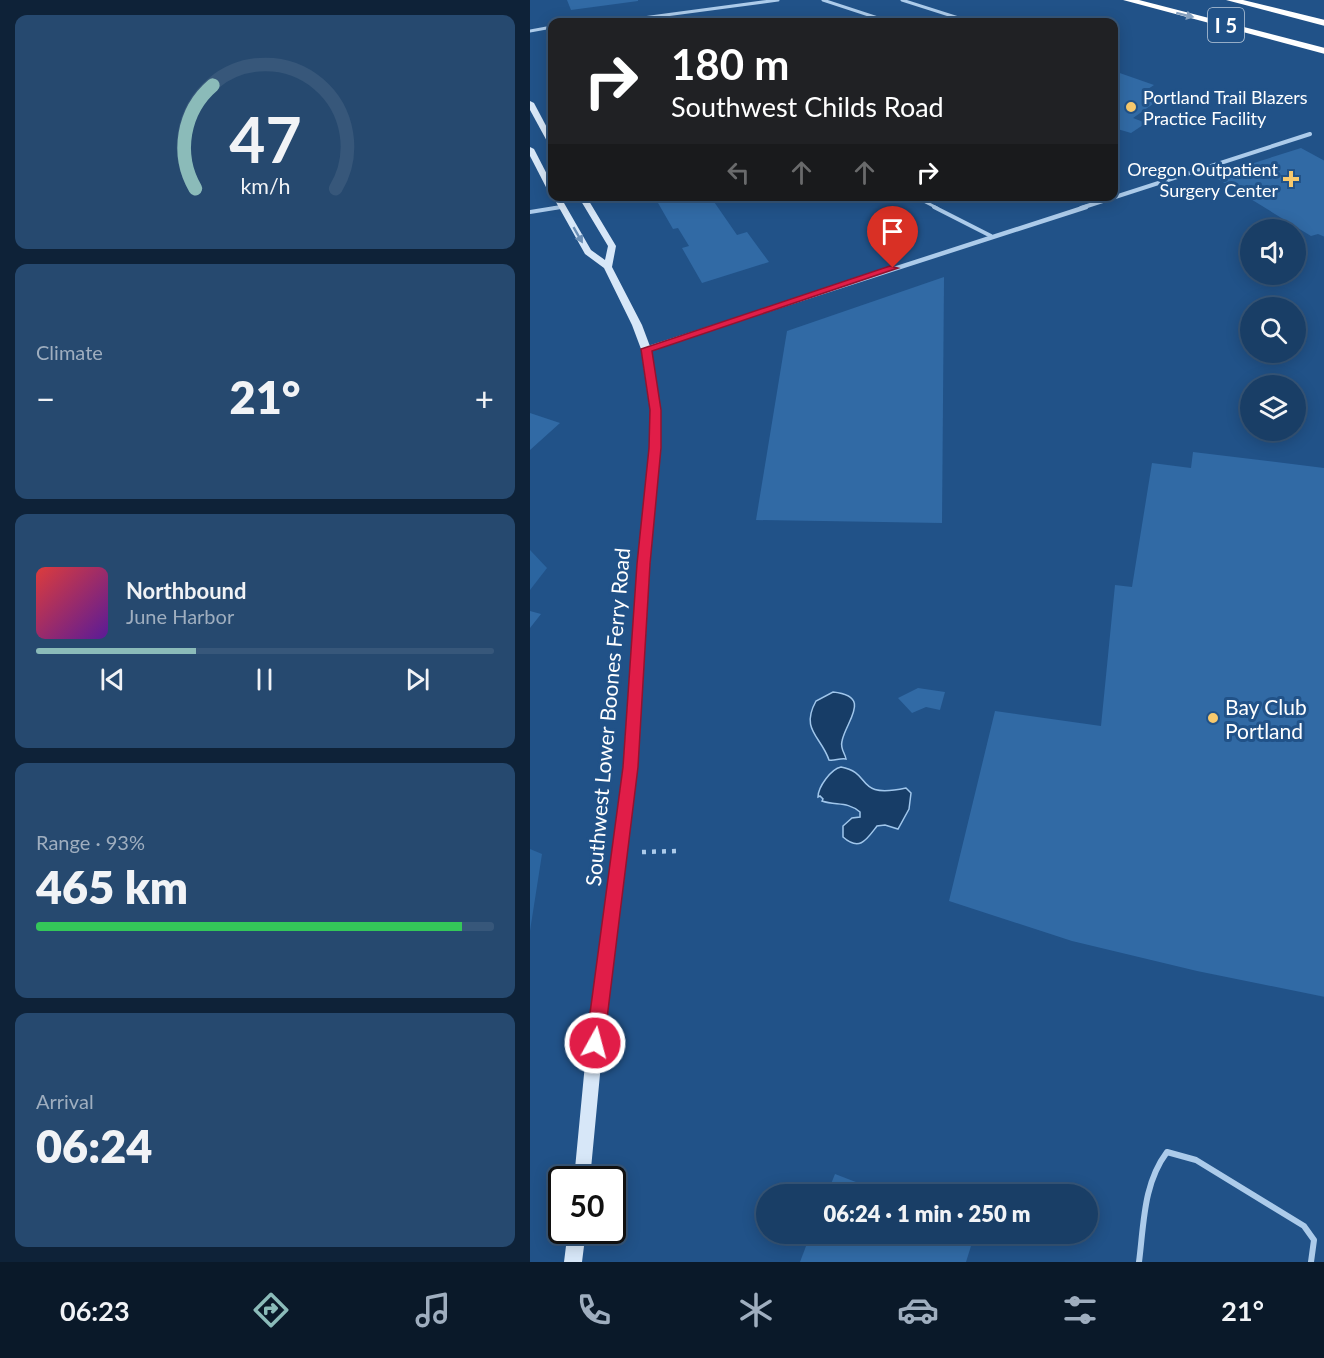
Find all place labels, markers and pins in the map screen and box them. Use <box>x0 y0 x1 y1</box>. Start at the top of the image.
place label: Portland Trail Blazers Practice Facility <box>1143 86 1308 129</box>
marker: Portland Trail Blazers Practice Facility <box>1124 100 1138 114</box>
place label: Oregon Outpatient Surgery Center <box>1127 158 1279 201</box>
marker: Oregon Outpatient Surgery Center <box>1282 170 1300 188</box>
pin <box>867 206 918 268</box>
place label: Bay Club Portland <box>1225 694 1307 743</box>
marker: Bay Club Portland <box>1206 711 1220 725</box>

